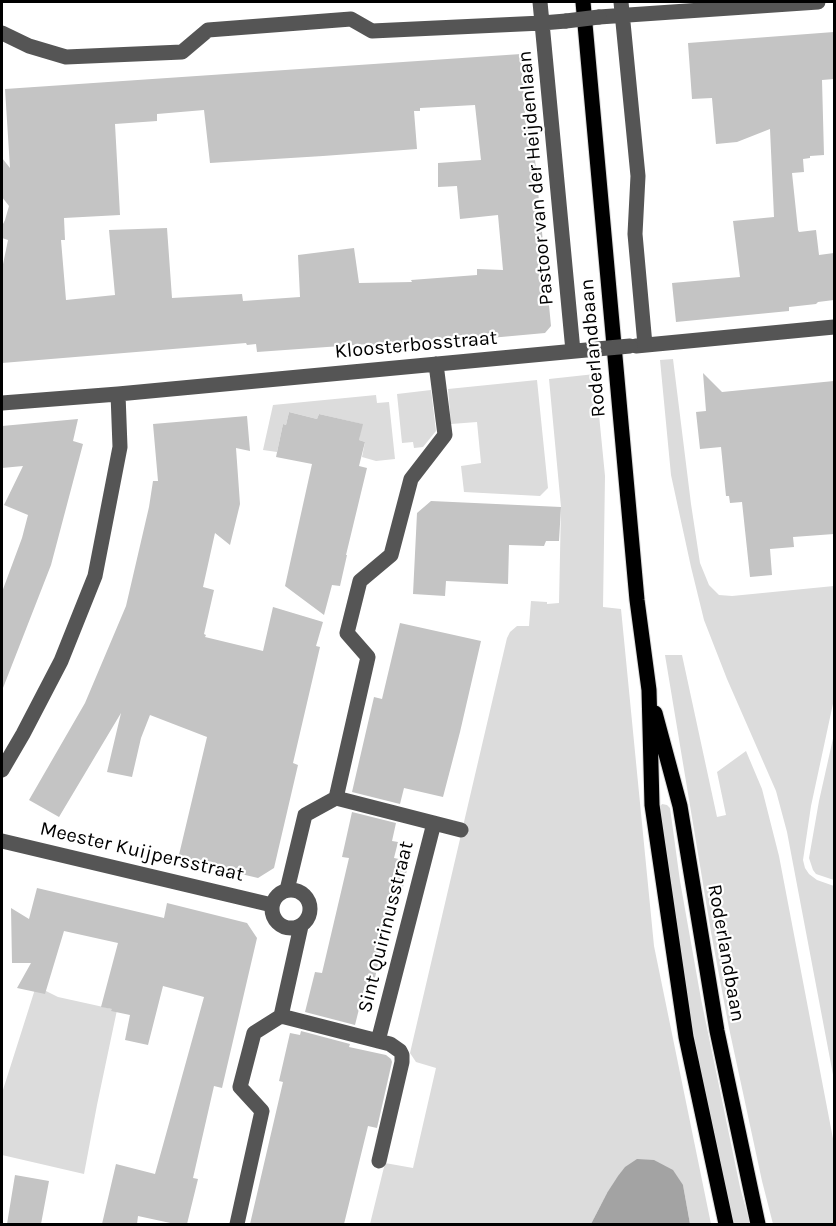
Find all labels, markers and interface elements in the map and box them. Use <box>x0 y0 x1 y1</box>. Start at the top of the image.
street label: Pastoor van der Heijdenlaan <box>513 50 559 306</box>
street label: Roderlandbaan <box>575 278 611 418</box>
street label: Kloosterbosstraat <box>334 326 498 364</box>
street label: Meester Kuijpersstraat <box>38 817 246 887</box>
street label: Sint Quirinusstraat <box>353 839 419 1015</box>
street label: Roderlandbaan <box>702 882 750 1024</box>

